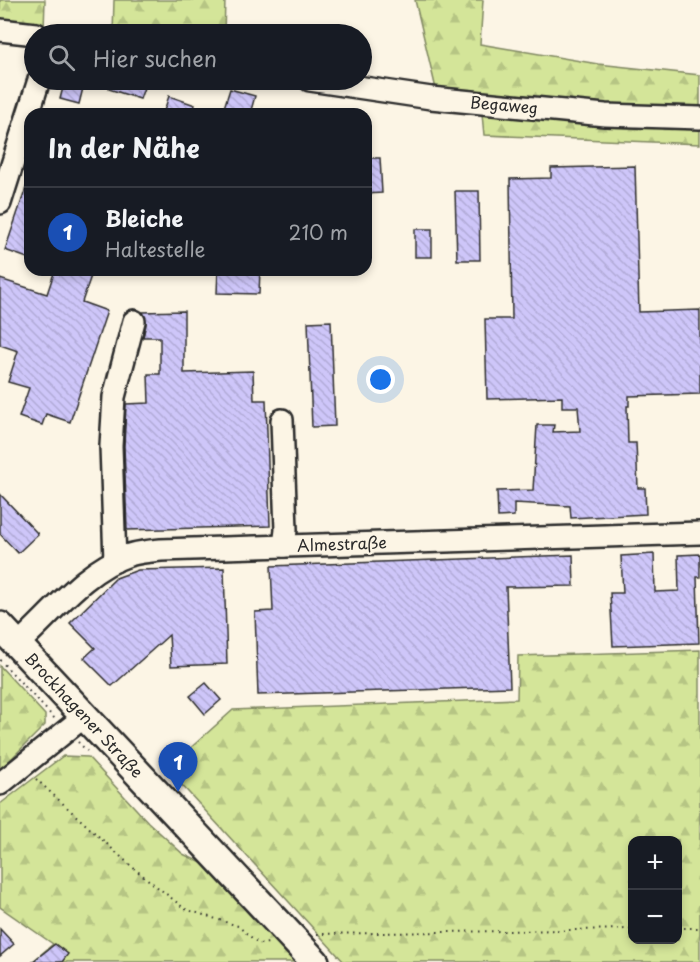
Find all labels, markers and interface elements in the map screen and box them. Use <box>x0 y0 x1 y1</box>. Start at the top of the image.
search box <box>24 24 372 90</box>
icon: search <box>45 41 78 74</box>
text: Hier suchen <box>93 41 217 74</box>
street label: Begaweg <box>469 89 539 119</box>
text: In der Nähe <box>48 128 200 167</box>
text: Bleiche <box>105 201 183 234</box>
text: 1 <box>63 217 72 247</box>
text: 210 m <box>289 217 348 247</box>
text: Haltestelle <box>105 234 205 264</box>
your location <box>366 365 395 394</box>
street label: Almestraße <box>297 529 387 557</box>
street label: Brockhagener Straße <box>20 646 150 783</box>
pin: 1 <box>158 742 198 792</box>
map controls <box>628 836 682 944</box>
button: + <box>628 836 682 890</box>
button: − <box>628 890 682 944</box>

